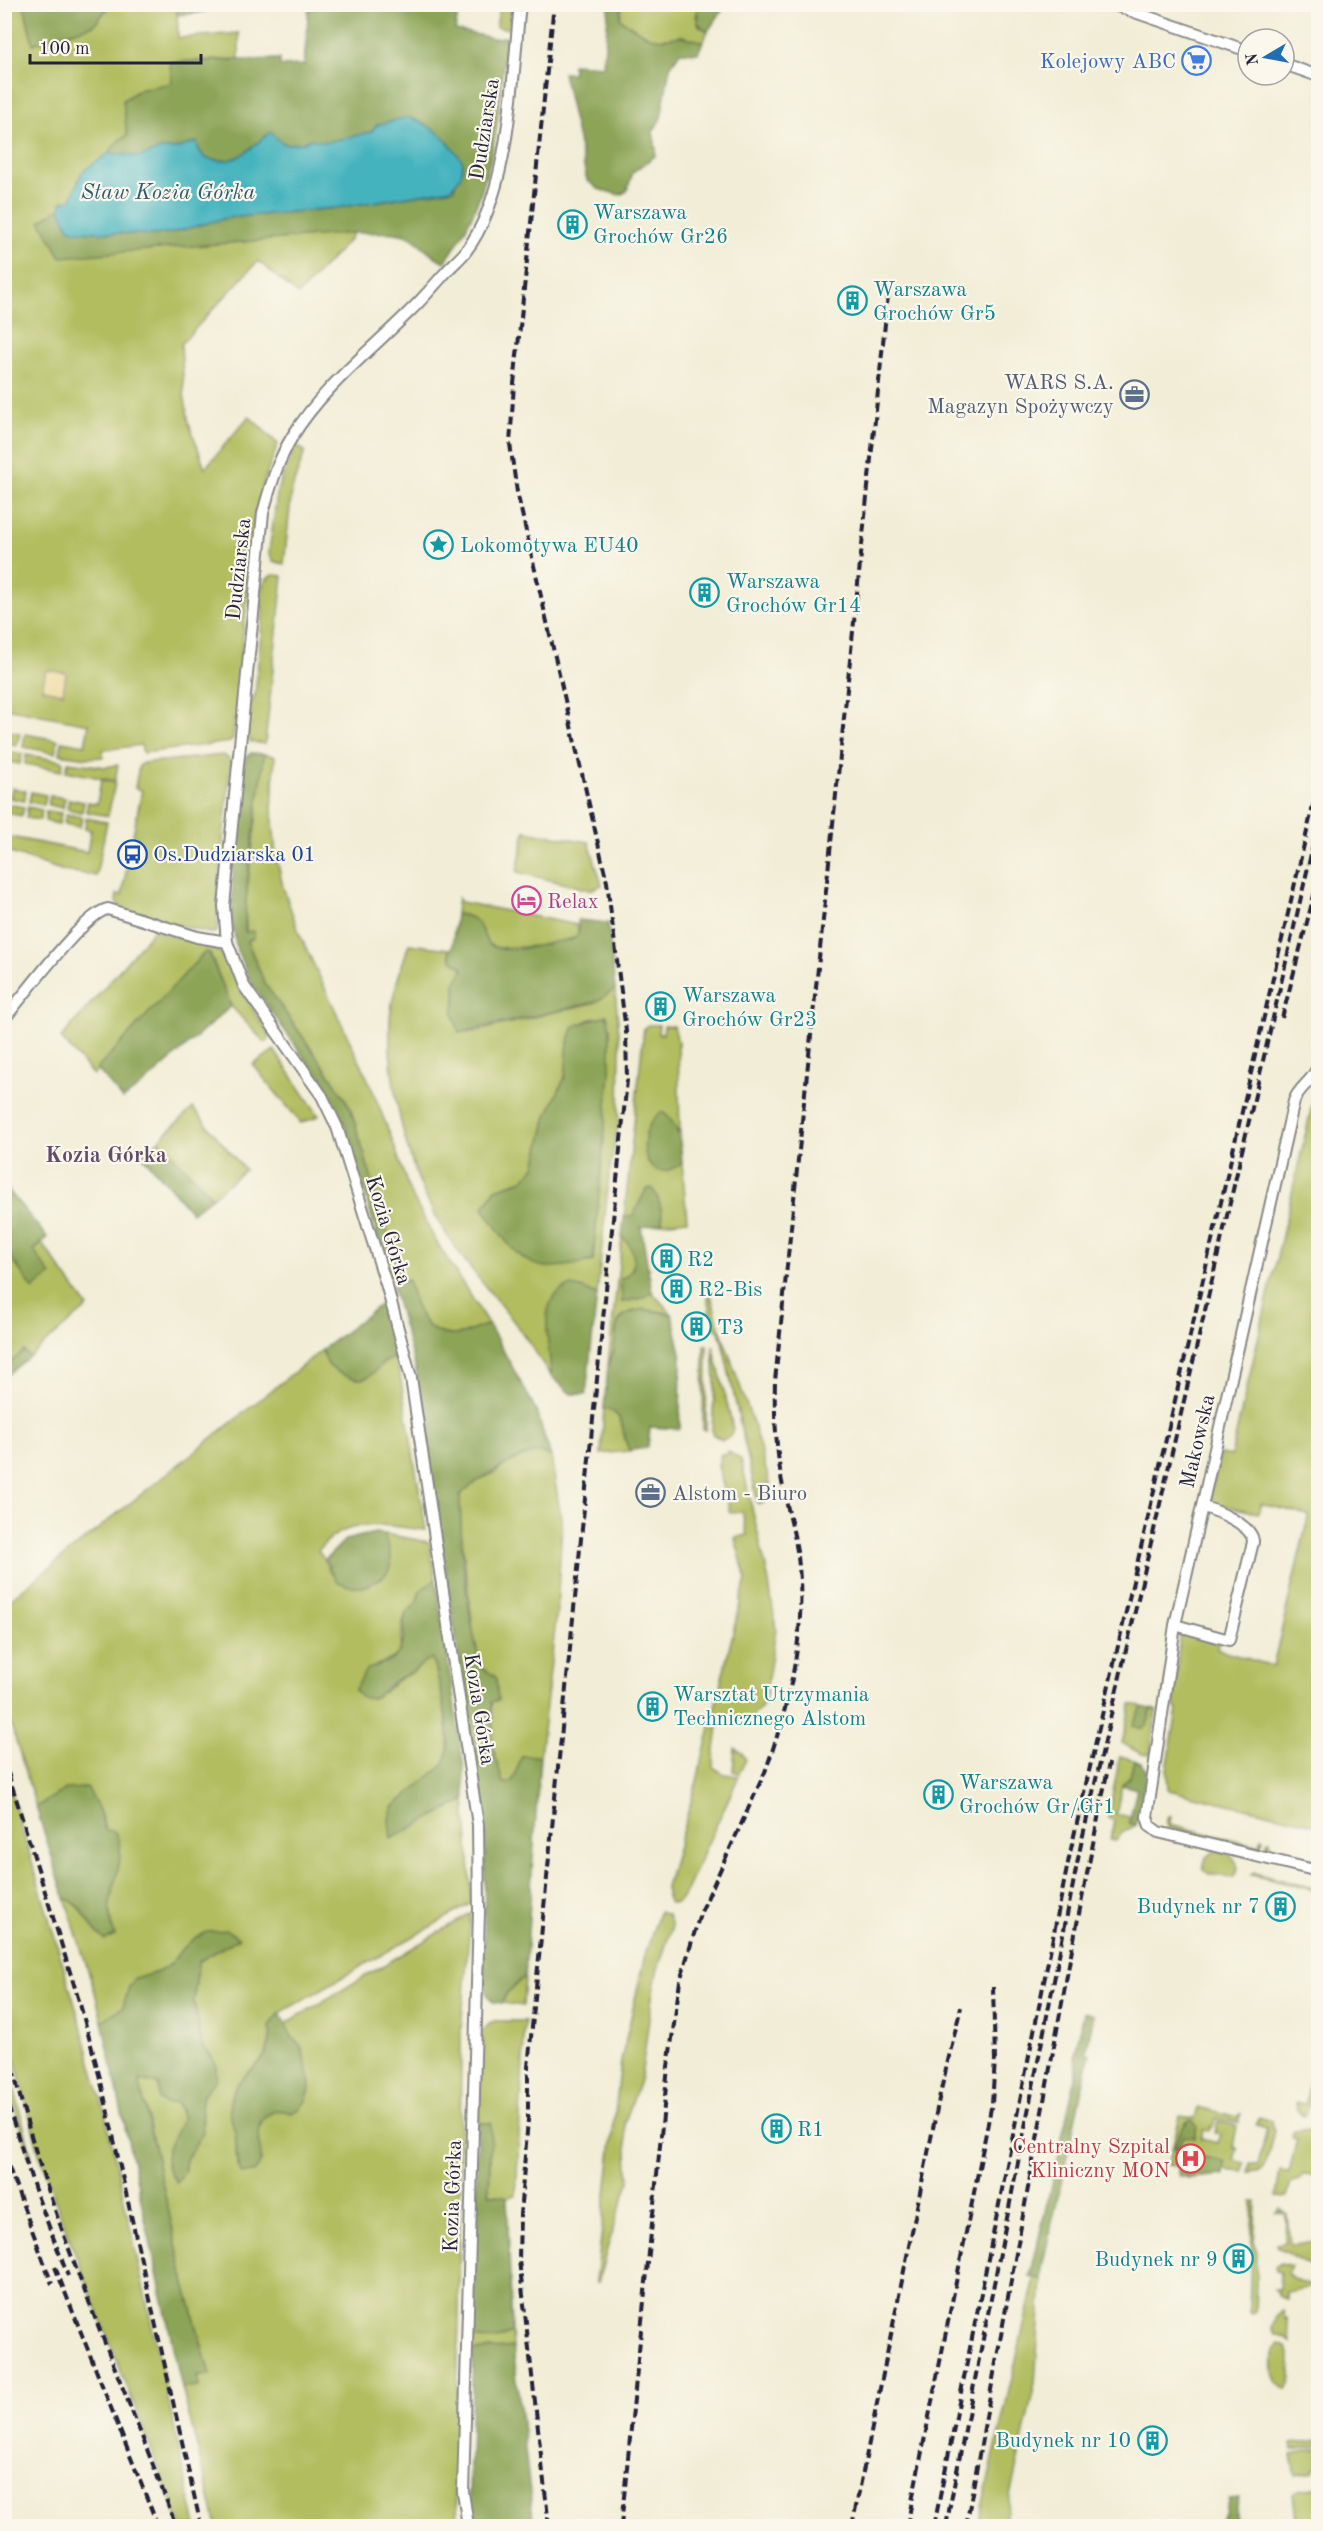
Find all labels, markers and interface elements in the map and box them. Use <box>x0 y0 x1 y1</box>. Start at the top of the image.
scale bar <box>30 27 201 65</box>
north arrow <box>1236 27 1296 87</box>
text: 100 m <box>39 40 90 58</box>
supermarket icon: Kolejowy ABC <box>1181 45 1213 77</box>
text: N <box>1244 51 1262 67</box>
place label: Kolejowy ABC <box>1040 52 1176 73</box>
street label: Dudziarska <box>467 77 504 182</box>
water label: Staw Kozia Górka <box>81 182 256 204</box>
place label: Warszawa Grochów Gr26 <box>593 203 728 248</box>
building icon: Warszawa Grochów Gr26 <box>556 208 588 240</box>
place label: Warszawa Grochów Gr5 <box>873 280 996 325</box>
building icon: Warszawa Grochów Gr5 <box>836 285 868 317</box>
place label: WARS S.A. Magazyn Spożywczy <box>927 373 1114 418</box>
office icon: WARS S.A. Magazyn Spożywczy <box>1119 378 1151 410</box>
street label: Dudziarska <box>224 517 255 621</box>
place icon: Lokomotywa EU40 <box>423 529 455 561</box>
place label: Lokomotywa EU40 <box>460 536 639 557</box>
place label: Warszawa Grochów Gr14 <box>726 572 861 617</box>
building icon: Warszawa Grochów Gr14 <box>689 577 721 609</box>
bus stop icon: Os.Dudziarska 01 <box>116 838 148 870</box>
place label: Os.Dudziarska 01 <box>153 845 316 866</box>
hotel icon: Relax <box>510 885 542 917</box>
place label: Relax <box>547 892 599 913</box>
place label: Warszawa Grochów Gr23 <box>682 986 817 1031</box>
building icon: Warszawa Grochów Gr23 <box>645 991 677 1023</box>
district label: Kozia Górka <box>45 1145 167 1167</box>
street label: Kozia Górka <box>361 1173 414 1287</box>
building icon: R2 <box>650 1243 682 1275</box>
place label: R2 <box>687 1250 714 1271</box>
building icon: R2-Bis <box>661 1273 693 1305</box>
place label: R2-Bis <box>698 1280 762 1301</box>
building icon: T3 <box>680 1311 712 1343</box>
place label: T3 <box>717 1318 744 1339</box>
street label: Makowska <box>1177 1392 1219 1490</box>
office icon: Alstom - Biuro <box>635 1477 667 1509</box>
place label: Alstom - Biuro <box>672 1484 807 1505</box>
street label: Kozia Górka <box>459 1652 498 1767</box>
place label: Warsztat Utrzymania Technicznego Alstom <box>673 1685 869 1730</box>
building icon: Warsztat Utrzymania Technicznego Alstom <box>636 1690 668 1722</box>
place label: Warszawa Grochów Gr/Gr1 <box>959 1773 1115 1818</box>
building icon: Warszawa Grochów Gr/Gr1 <box>922 1778 954 1810</box>
building icon: Budynek nr 7 <box>1265 1890 1297 1922</box>
place label: Budynek nr 7 <box>1136 1897 1260 1918</box>
building icon: R1 <box>760 2113 792 2145</box>
place label: R1 <box>797 2120 824 2141</box>
place label: Centralny Szpital Kliniczny MON <box>1012 2137 1170 2182</box>
street label: Kozia Górka <box>441 2139 466 2253</box>
hospital icon: Centralny Szpital Kliniczny MON <box>1175 2142 1207 2174</box>
building icon: Budynek nr 9 <box>1223 2243 1255 2275</box>
place label: Budynek nr 9 <box>1094 2250 1218 2271</box>
building icon: Budynek nr 10 <box>1136 2424 1168 2456</box>
place label: Budynek nr 10 <box>995 2431 1131 2452</box>

